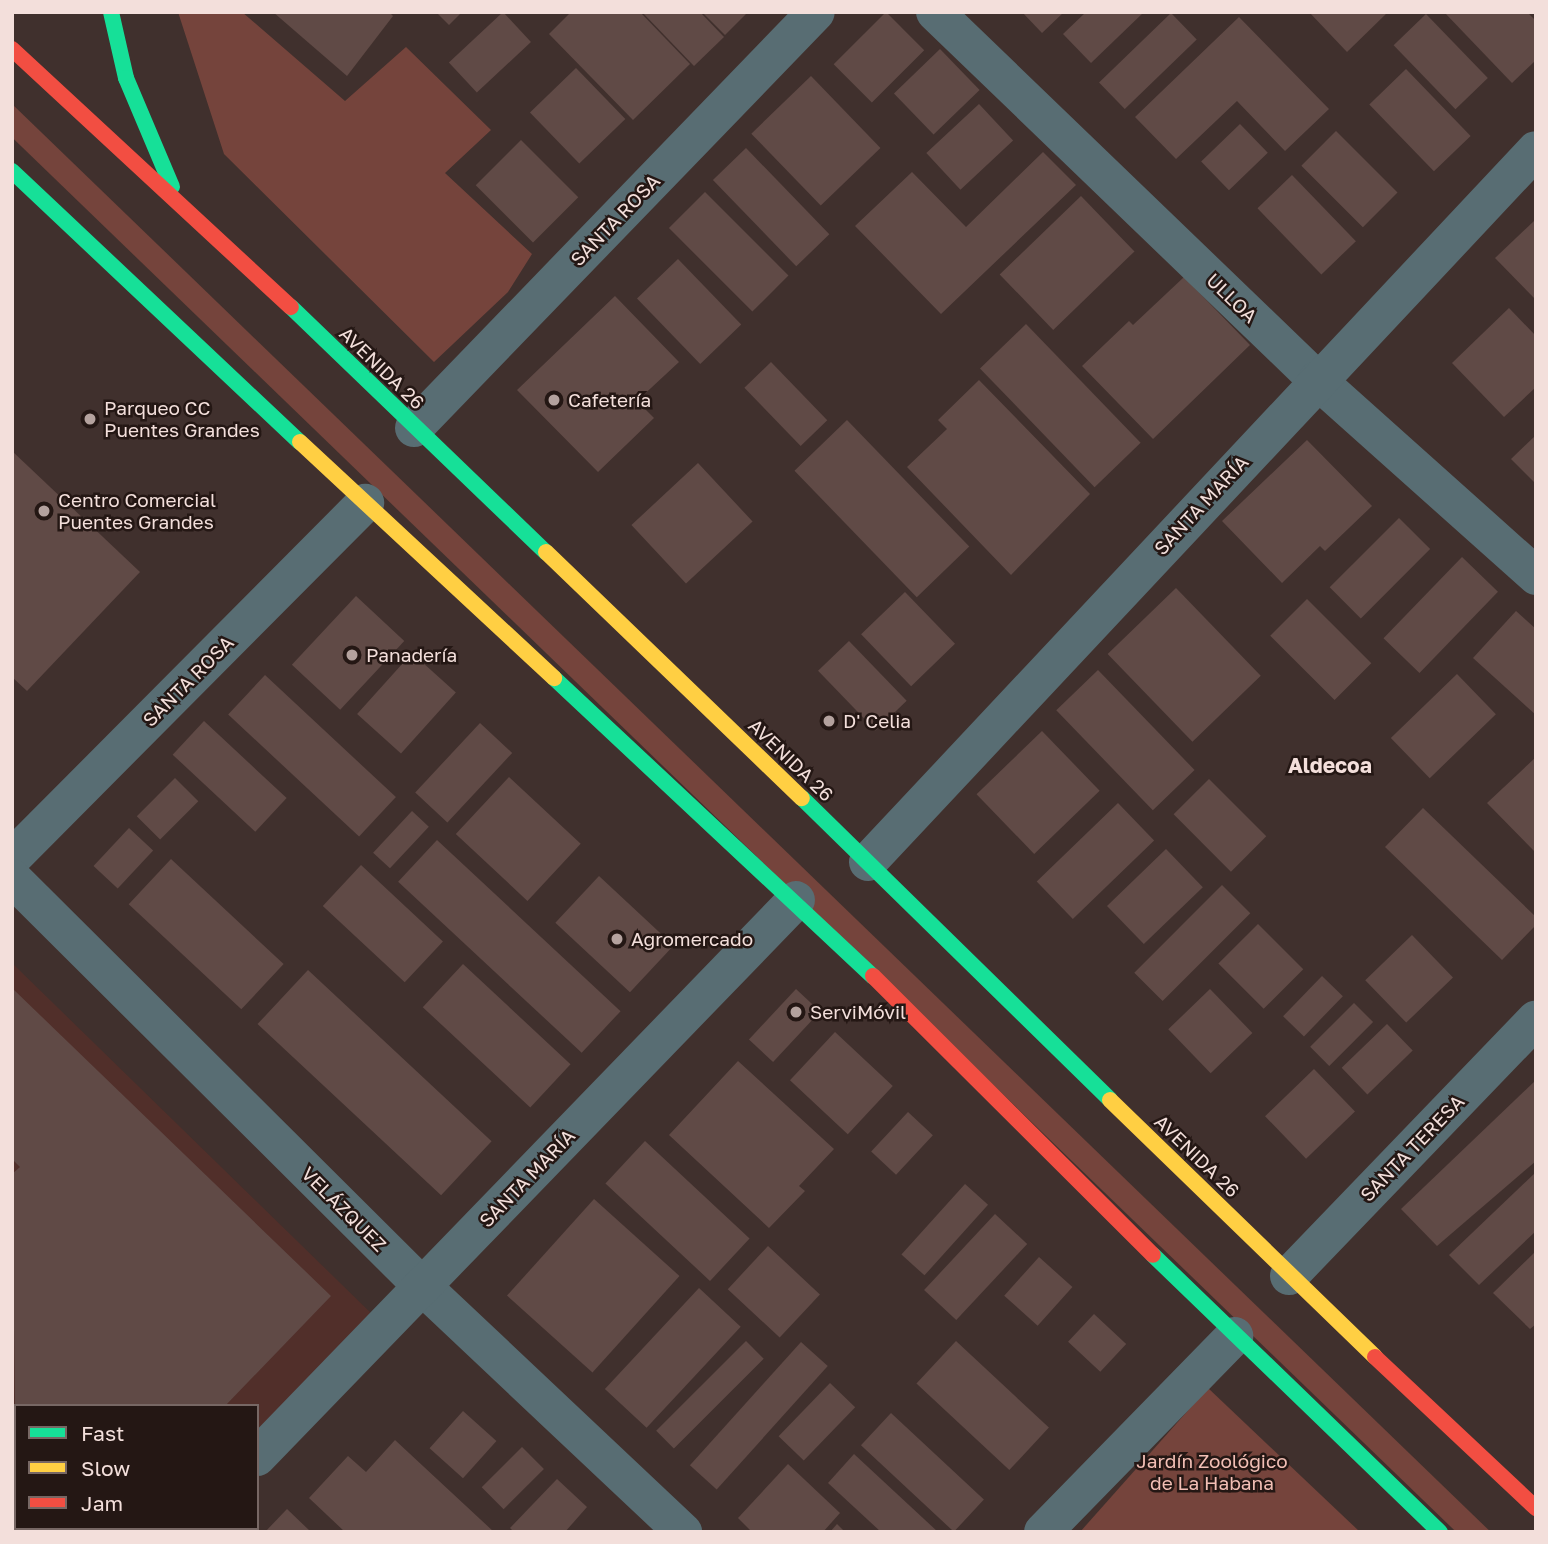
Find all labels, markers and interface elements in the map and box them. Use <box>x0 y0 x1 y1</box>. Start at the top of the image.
street label: SANTA ROSA <box>566 169 664 271</box>
street label: ULLOA <box>1202 269 1262 327</box>
street label: AVENIDA 26 <box>335 322 429 414</box>
place label: Cafetería <box>568 389 651 411</box>
marker: Cafetería <box>546 392 562 408</box>
place label: Parqueo CC Puentes Grandes <box>104 397 260 441</box>
marker: Parqueo CC Puentes Grandes <box>82 411 98 427</box>
street label: SANTA MARÍA <box>1149 451 1253 559</box>
place label: Centro Comercial Puentes Grandes <box>58 489 216 533</box>
marker: Centro Comercial Puentes Grandes <box>36 503 52 519</box>
street label: SANTA ROSA <box>138 631 238 731</box>
place label: Panadería <box>366 644 457 666</box>
marker: Panadería <box>344 647 360 663</box>
place label: D' Celia <box>843 710 911 732</box>
marker: D' Celia <box>821 713 837 729</box>
street label: AVENIDA 26 <box>744 714 838 806</box>
district label: Aldecoa <box>1288 752 1372 778</box>
place label: Agromercado <box>631 928 753 950</box>
marker: Agromercado <box>609 931 625 947</box>
place label: ServiMóvil <box>810 1001 906 1023</box>
marker: ServiMóvil <box>788 1004 804 1020</box>
street label: SANTA TERESA <box>1355 1090 1469 1206</box>
street label: AVENIDA 26 <box>1150 1110 1244 1202</box>
street label: SANTA MARÍA <box>474 1124 580 1232</box>
street label: VELÁZQUEZ <box>297 1162 391 1256</box>
legend <box>14 1404 259 1530</box>
text: Fast <box>81 1420 124 1446</box>
park label: Jardín Zoológico de La Habana <box>1136 1450 1288 1494</box>
text: Slow <box>81 1455 130 1481</box>
text: Jam <box>81 1490 123 1516</box>

